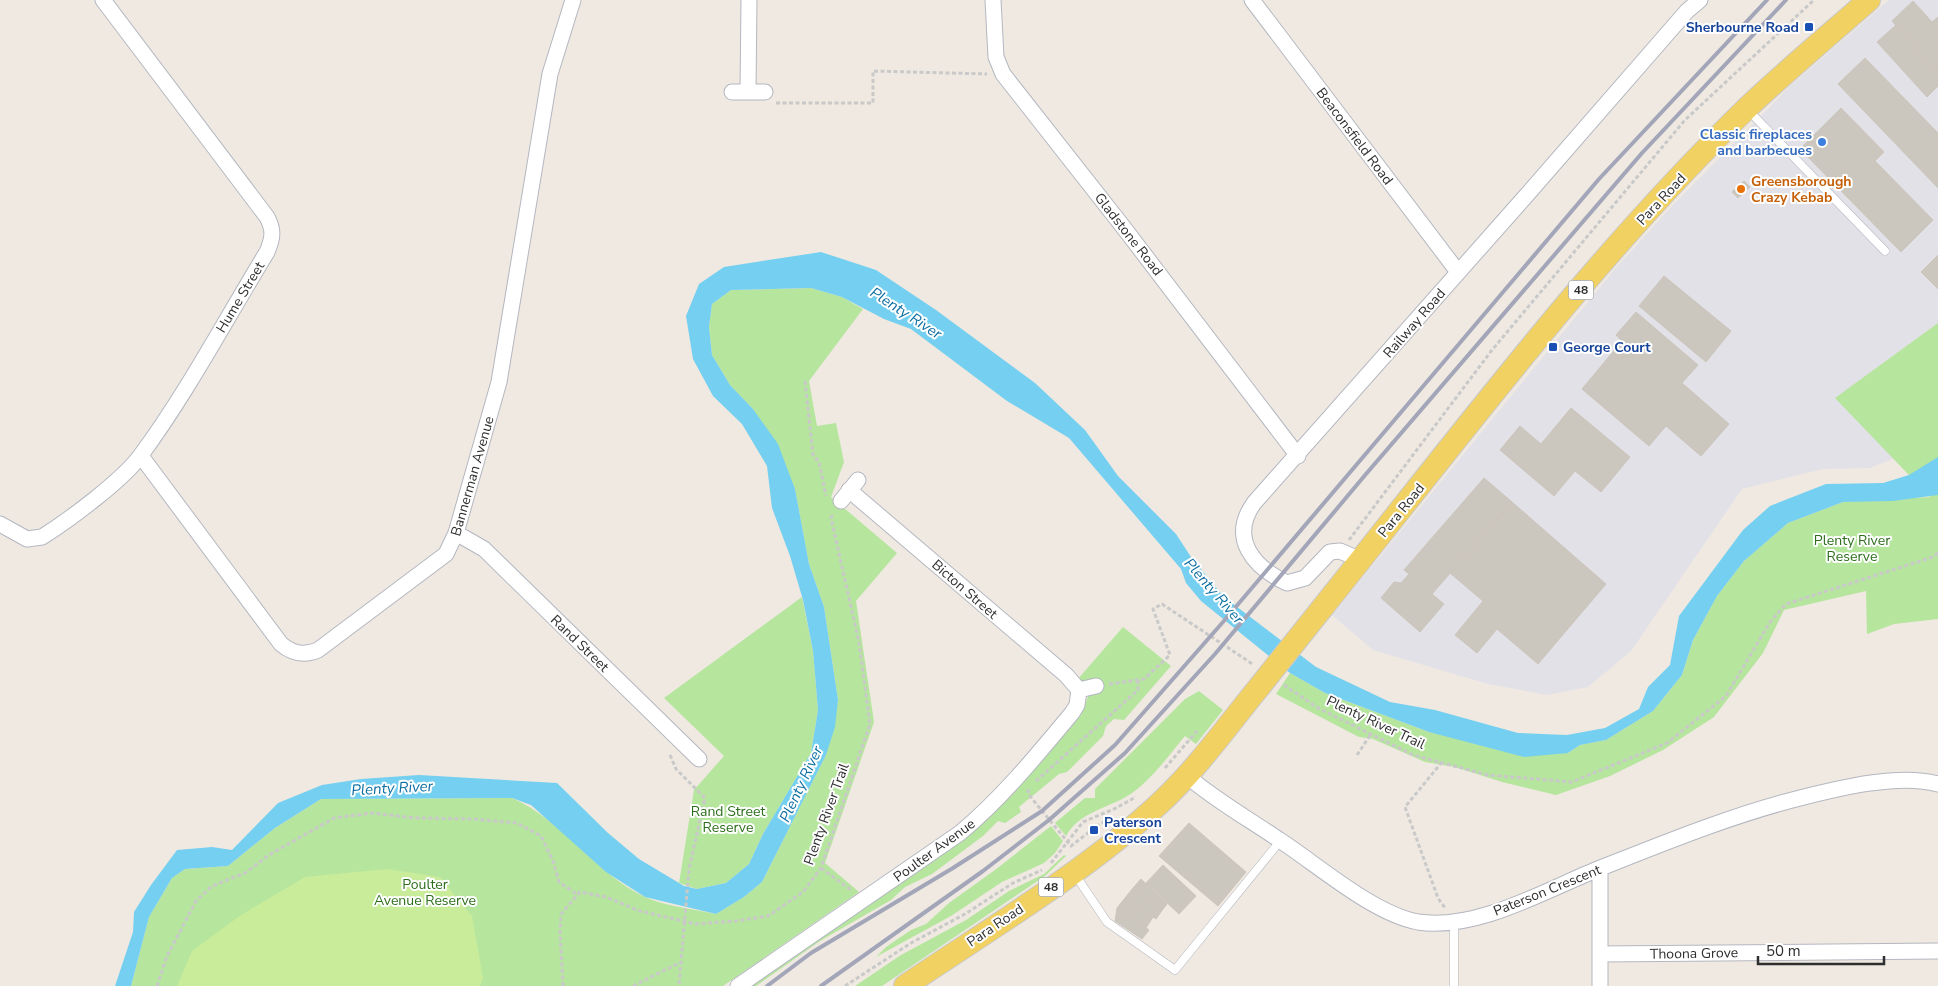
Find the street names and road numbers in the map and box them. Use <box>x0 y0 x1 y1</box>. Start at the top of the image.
street label: Beaconsfield Road <box>1312 84 1397 189</box>
street label: Para Road <box>1632 169 1690 229</box>
street label: Gladstone Road <box>1090 189 1167 280</box>
street label: Hume Street <box>212 258 269 336</box>
road number: 48 <box>1568 280 1594 300</box>
street label: Railway Road <box>1379 285 1450 362</box>
street label: Bannerman Avenue <box>446 414 499 538</box>
street label: Para Road <box>1374 479 1429 541</box>
street label: Bicton Street <box>928 555 1002 623</box>
street label: Rand Street <box>546 611 613 676</box>
street label: Plenty River Trail <box>1323 691 1429 754</box>
street label: Plenty River Trail <box>799 760 854 868</box>
street label: Poulter Avenue <box>890 814 979 887</box>
street label: Paterson Crescent <box>1491 860 1604 921</box>
road number: 48 <box>1038 878 1064 896</box>
street label: Para Road <box>963 900 1027 951</box>
street label: Thoona Grove <box>1650 943 1738 964</box>

